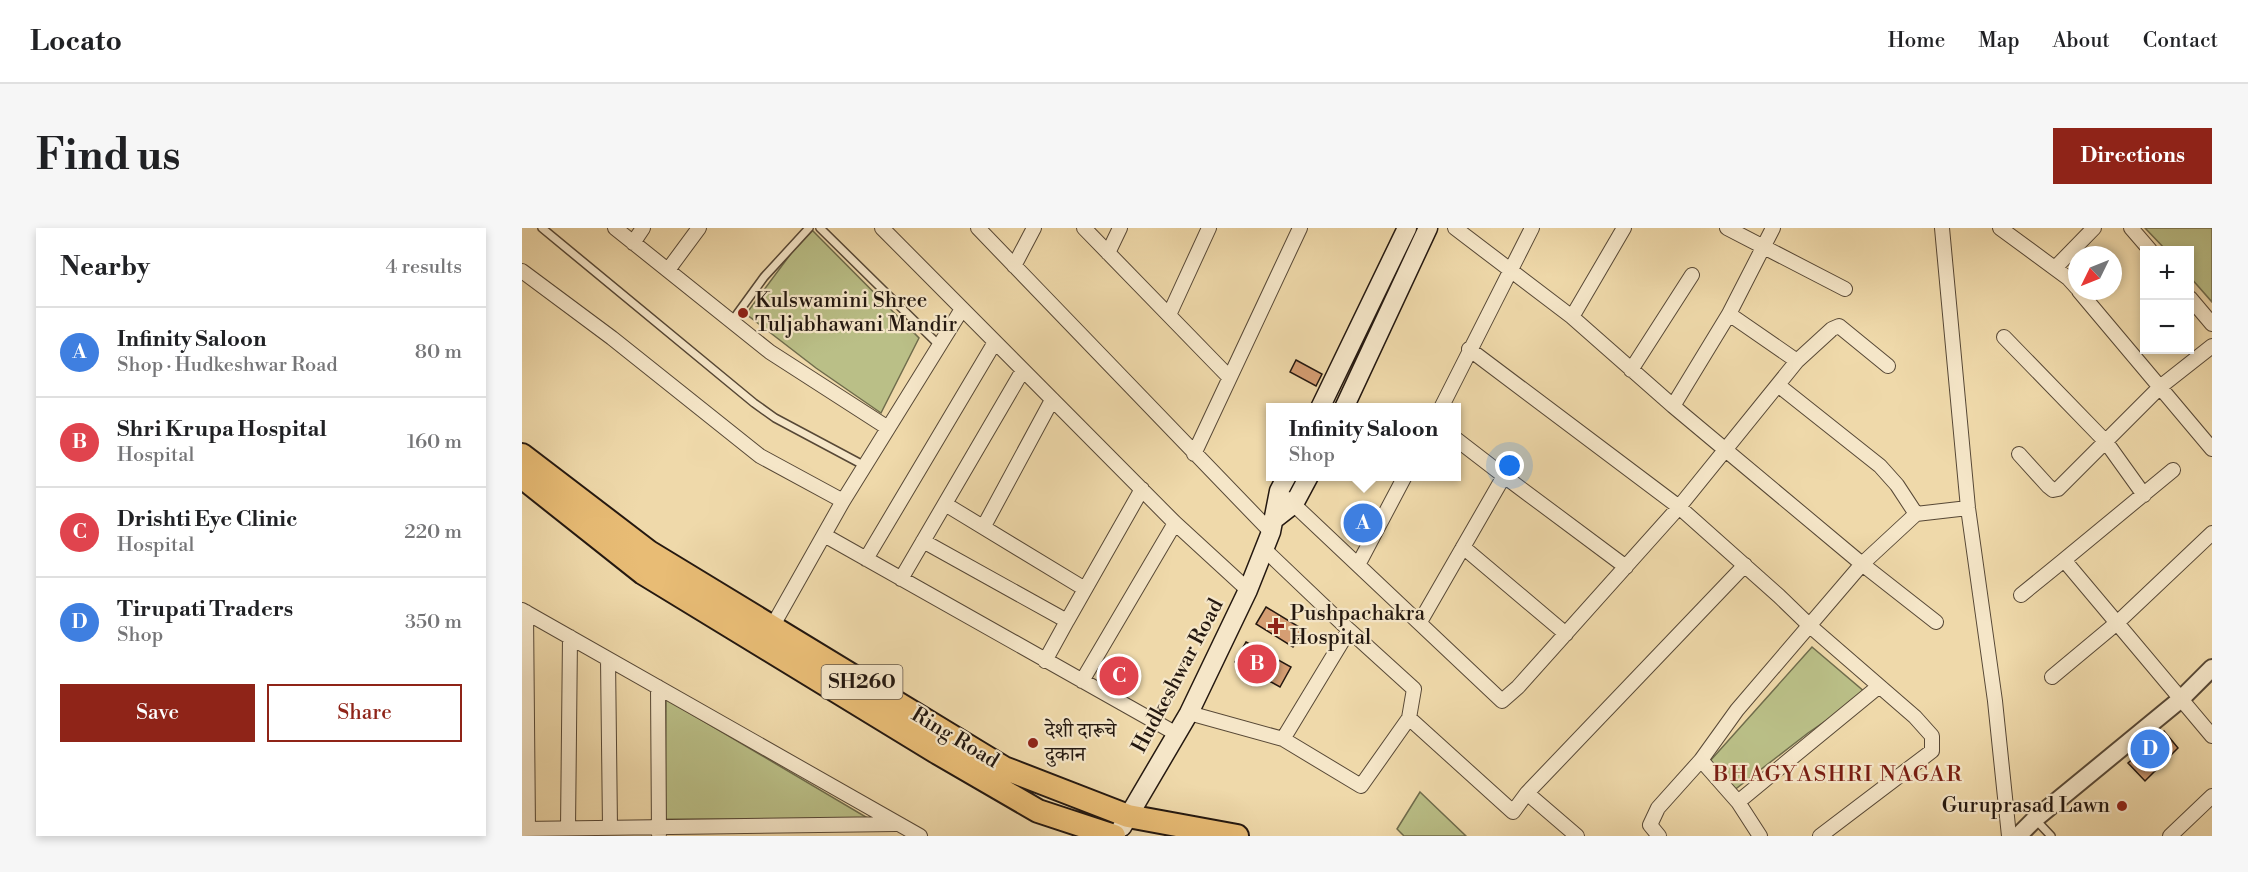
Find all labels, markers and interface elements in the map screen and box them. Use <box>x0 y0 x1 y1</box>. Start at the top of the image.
text: Locato <box>30 24 122 59</box>
text: Home <box>1888 28 1945 54</box>
text: Map <box>1978 28 2020 54</box>
text: About <box>2053 28 2110 54</box>
text: Contact <box>2143 28 2218 54</box>
button: Directions <box>2053 128 2212 184</box>
text: Find us <box>36 130 180 183</box>
north arrow <box>2068 246 2122 300</box>
map controls <box>2140 246 2194 354</box>
button: + <box>2140 246 2194 300</box>
text: Nearby <box>60 251 150 283</box>
text: 4 results <box>385 255 462 280</box>
place label: Kulswamini Shree Tuljabhawani Mandir <box>755 288 957 338</box>
button: − <box>2140 300 2194 354</box>
marker: Kulswamini Shree Tuljabhawani Mandir <box>736 306 750 320</box>
text: Infinity Saloon <box>117 326 266 353</box>
text: A <box>72 340 87 365</box>
text: 80 m <box>415 340 462 365</box>
text: Shop · Hudkeshwar Road <box>117 353 338 378</box>
popup <box>1266 403 1461 481</box>
text: Shri Krupa Hospital <box>117 416 327 443</box>
text: Infinity Saloon <box>1289 416 1438 443</box>
text: B <box>72 430 87 455</box>
text: 160 m <box>407 430 462 455</box>
text: Hospital <box>117 443 194 468</box>
text: Shop <box>1289 443 1335 468</box>
your location <box>1495 451 1524 480</box>
pin: A <box>1344 500 1382 546</box>
text: Drishti Eye Clinic <box>117 506 298 533</box>
text: C <box>72 520 87 545</box>
text: 220 m <box>404 520 462 545</box>
text: Hospital <box>117 533 194 558</box>
street label: Hudkeshwar Road <box>1126 594 1230 758</box>
text: Tirupati Traders <box>117 596 293 623</box>
place label: Pushpachakra Hospital <box>1290 601 1426 651</box>
text: D <box>72 610 87 635</box>
text: 350 m <box>405 610 462 635</box>
marker: Pushpachakra Hospital <box>1267 617 1285 635</box>
text: Shop <box>117 623 163 648</box>
pin: B <box>1238 642 1276 686</box>
pin: C <box>1100 654 1138 698</box>
road number: SH260 <box>822 665 902 699</box>
button: Save <box>60 684 255 742</box>
button: Share <box>267 684 462 742</box>
street label: Ring Road <box>906 702 1004 774</box>
place label: देशी दारूचे दुकान <box>1044 718 1117 768</box>
pin: D <box>2130 726 2170 772</box>
marker: देशी दारूचे दुकान <box>1026 736 1040 750</box>
district label: BHAGYASHRI NAGAR <box>1712 761 1963 788</box>
place label: Guruprasad Lawn <box>1942 793 2110 819</box>
marker: Guruprasad Lawn <box>2115 799 2129 813</box>

